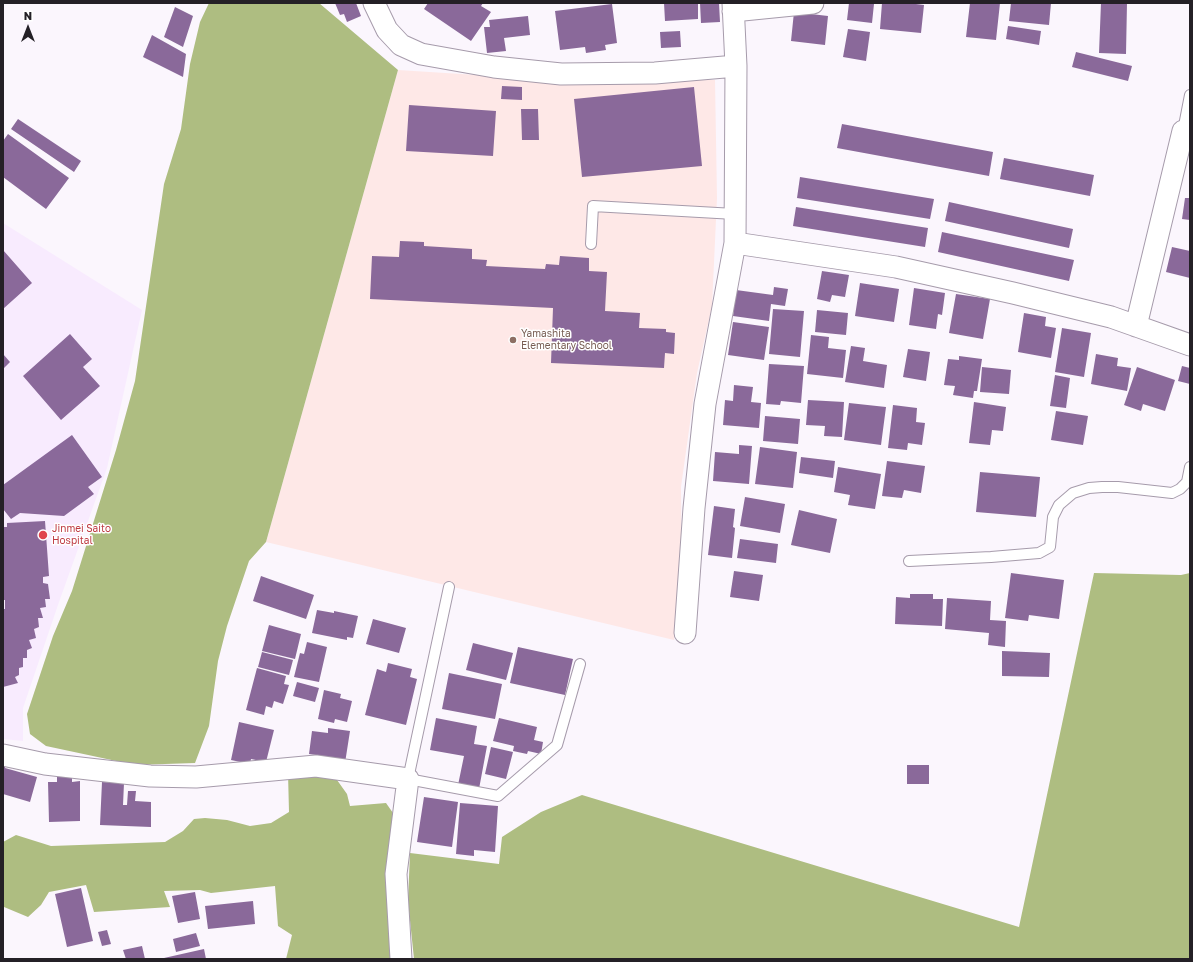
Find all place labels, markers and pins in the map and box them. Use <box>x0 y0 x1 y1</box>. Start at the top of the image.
place label: Yamashita Elementary School <box>521 328 612 352</box>
marker: Yamashita Elementary School <box>508 335 518 345</box>
place label: Jinmei Saito Hospital <box>52 523 111 546</box>
marker: Jinmei Saito Hospital <box>37 529 49 541</box>

